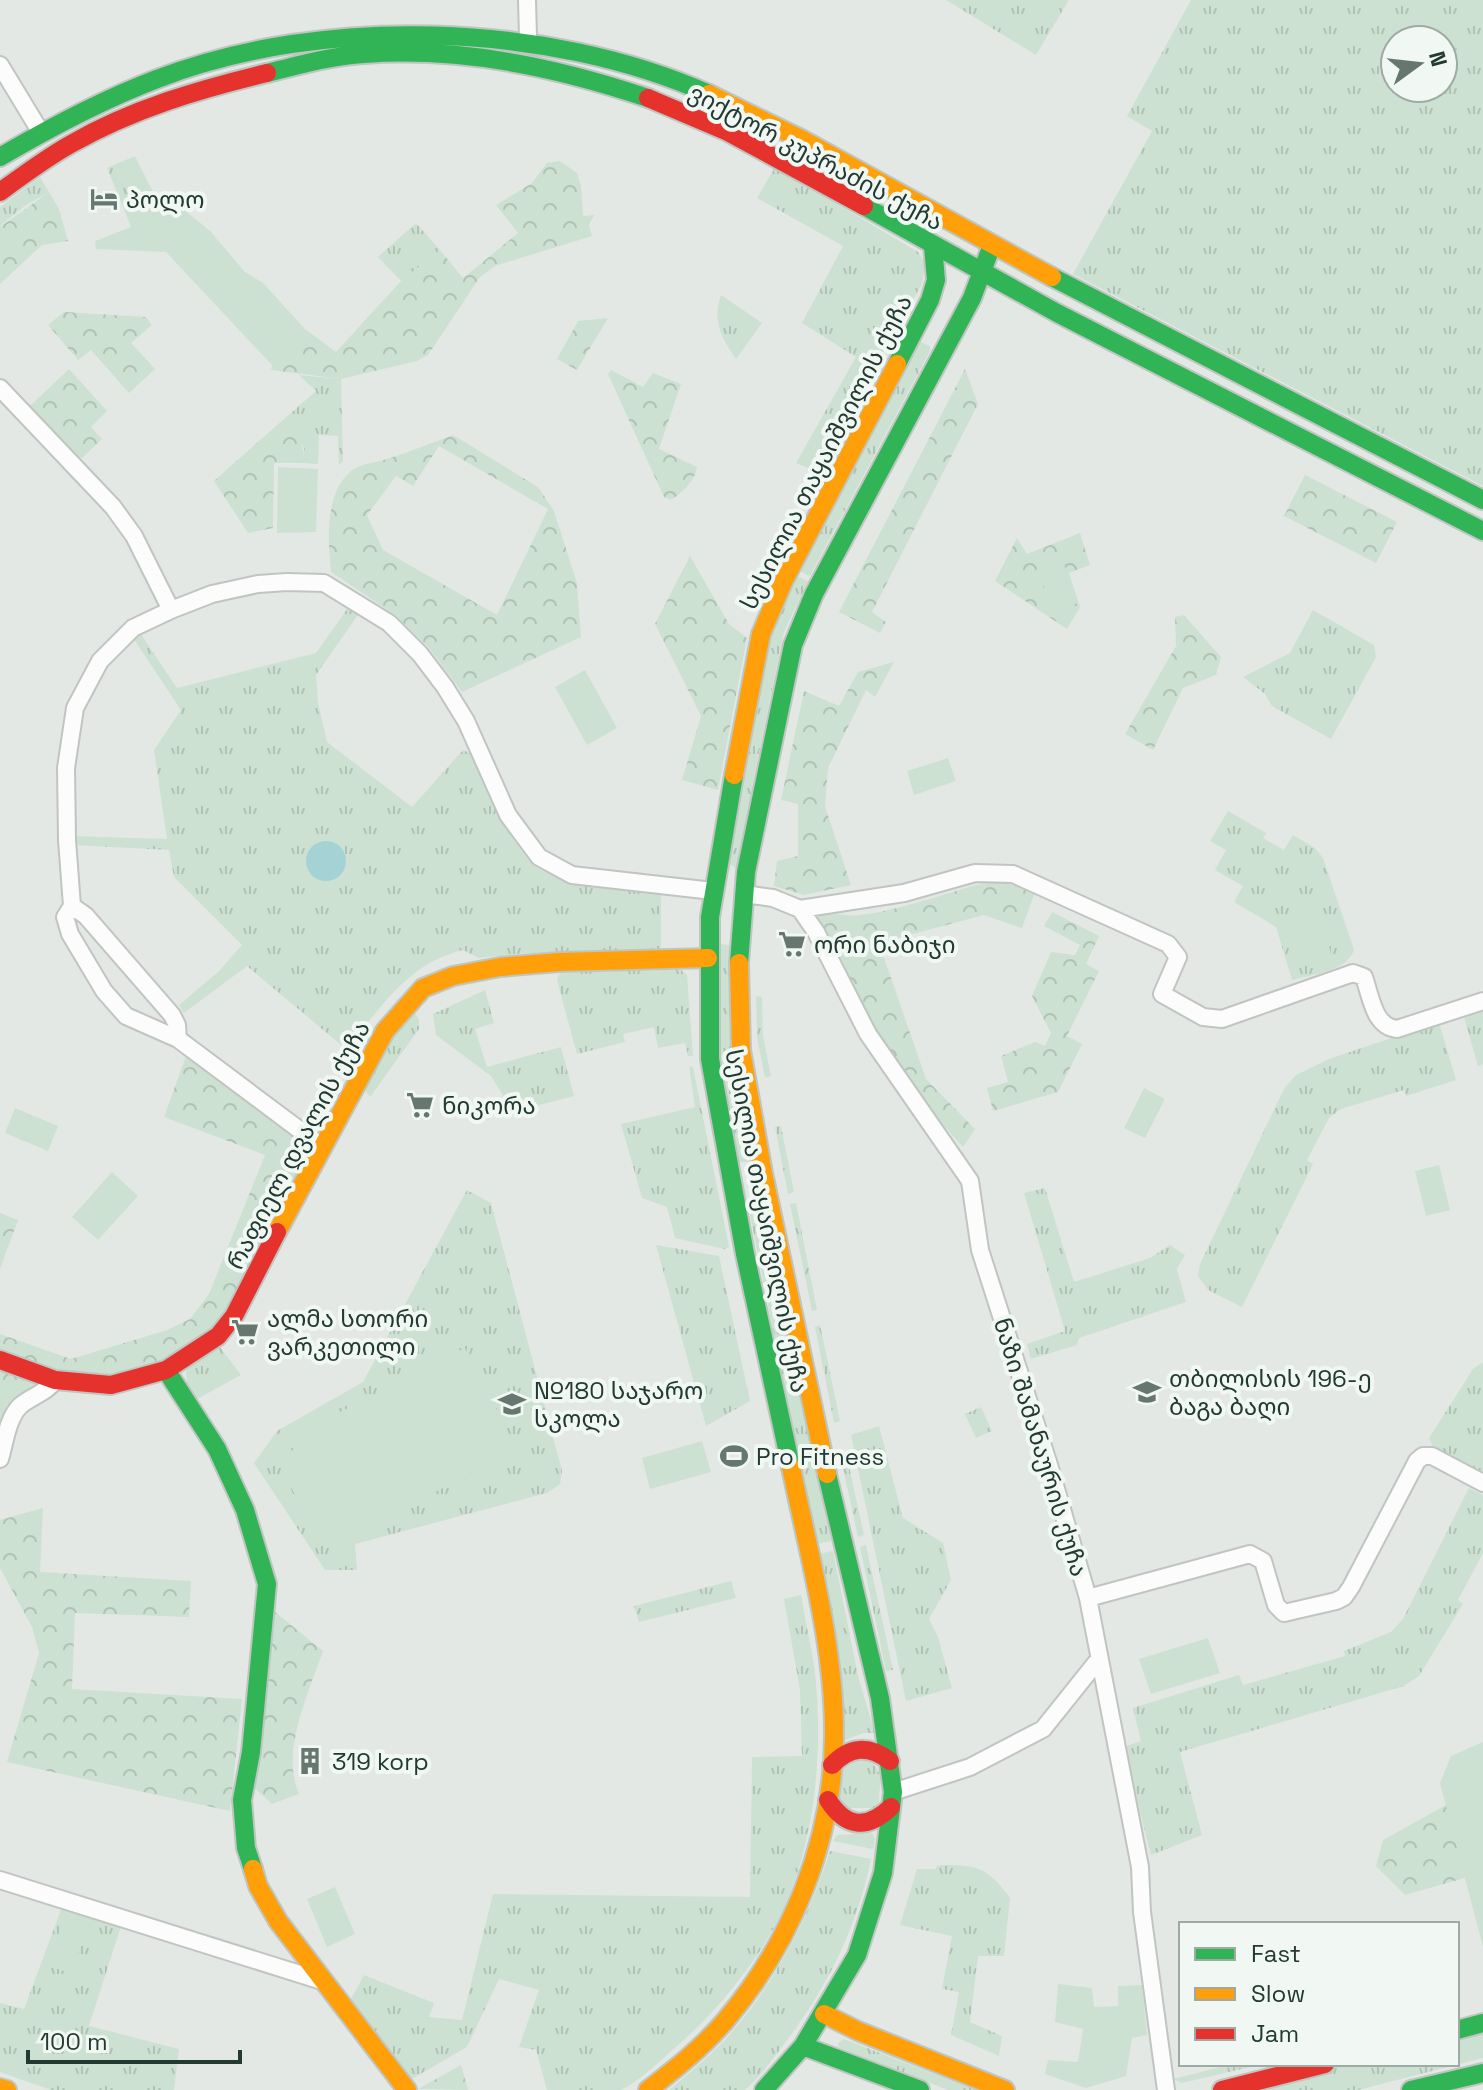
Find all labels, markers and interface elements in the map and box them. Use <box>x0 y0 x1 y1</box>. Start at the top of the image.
north arrow <box>1379 24 1459 104</box>
text: N <box>1423 48 1454 70</box>
street label: ვიქტორ კუპრაძის ქუჩა <box>684 77 948 237</box>
hotel icon: პოლო <box>89 184 119 214</box>
place label: პოლო <box>126 184 205 215</box>
street label: სესილია თაყაიშვილის ქუჩა <box>733 289 919 615</box>
supermarket icon: ორი ნაბიჯი <box>777 929 807 959</box>
place label: ორი ნაბიჯი <box>814 929 956 960</box>
street label: რაფიელ დვალის ქუჩა <box>219 1015 377 1275</box>
street label: სესილია თაყაიშვილის ქუჩა <box>718 1047 816 1395</box>
supermarket icon: ნიკორა <box>405 1090 435 1120</box>
place label: ნიკორა <box>442 1090 536 1121</box>
place label: ალმა სთორი ვარკეთილი <box>267 1303 428 1362</box>
street label: ნაზი შამანაურის ქუჩა <box>987 1314 1095 1580</box>
supermarket icon: ალმა სთორი ვარკეთილი <box>230 1317 260 1347</box>
place label: თბილისის 196-ე ბაგა ბაღი <box>1169 1363 1372 1422</box>
place label: №180 საჯარო სკოლა <box>534 1375 703 1434</box>
school or university icon: თბილისის 196-ე ბაგა ბაღი <box>1132 1377 1162 1407</box>
school or university icon: №180 საჯარო სკოლა <box>497 1389 527 1419</box>
sports icon: Pro Fitness <box>719 1441 749 1471</box>
place label: Pro Fitness <box>756 1441 884 1472</box>
building icon: 319 korp <box>295 1746 325 1776</box>
place label: 319 korp <box>332 1746 429 1777</box>
legend <box>1179 1922 1459 2066</box>
text: Fast <box>1251 1938 1301 1969</box>
text: Slow <box>1251 1978 1305 2009</box>
scale bar <box>28 2014 240 2064</box>
text: Jam <box>1251 2018 1299 2049</box>
text: 100 m <box>40 2026 108 2057</box>

